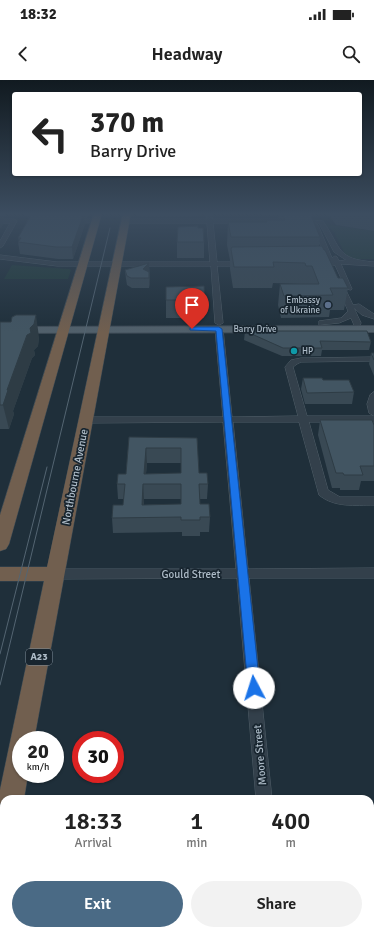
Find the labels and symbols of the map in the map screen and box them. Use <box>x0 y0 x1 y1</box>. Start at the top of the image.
pin <box>175 288 209 329</box>
place label: Embassy of Ukraine <box>280 295 321 316</box>
marker: Embassy of Ukraine <box>323 300 333 310</box>
street label: Barry Drive <box>233 324 277 335</box>
marker: HP <box>289 346 299 356</box>
place label: HP <box>302 346 313 357</box>
street label: Northbourne Avenue <box>59 428 91 526</box>
street label: Gould Street <box>162 568 221 581</box>
road number: A23 <box>26 649 52 665</box>
position arrow <box>233 667 275 709</box>
street label: Moore Street <box>251 724 269 786</box>
speed limit sign: 30 <box>72 731 124 783</box>

